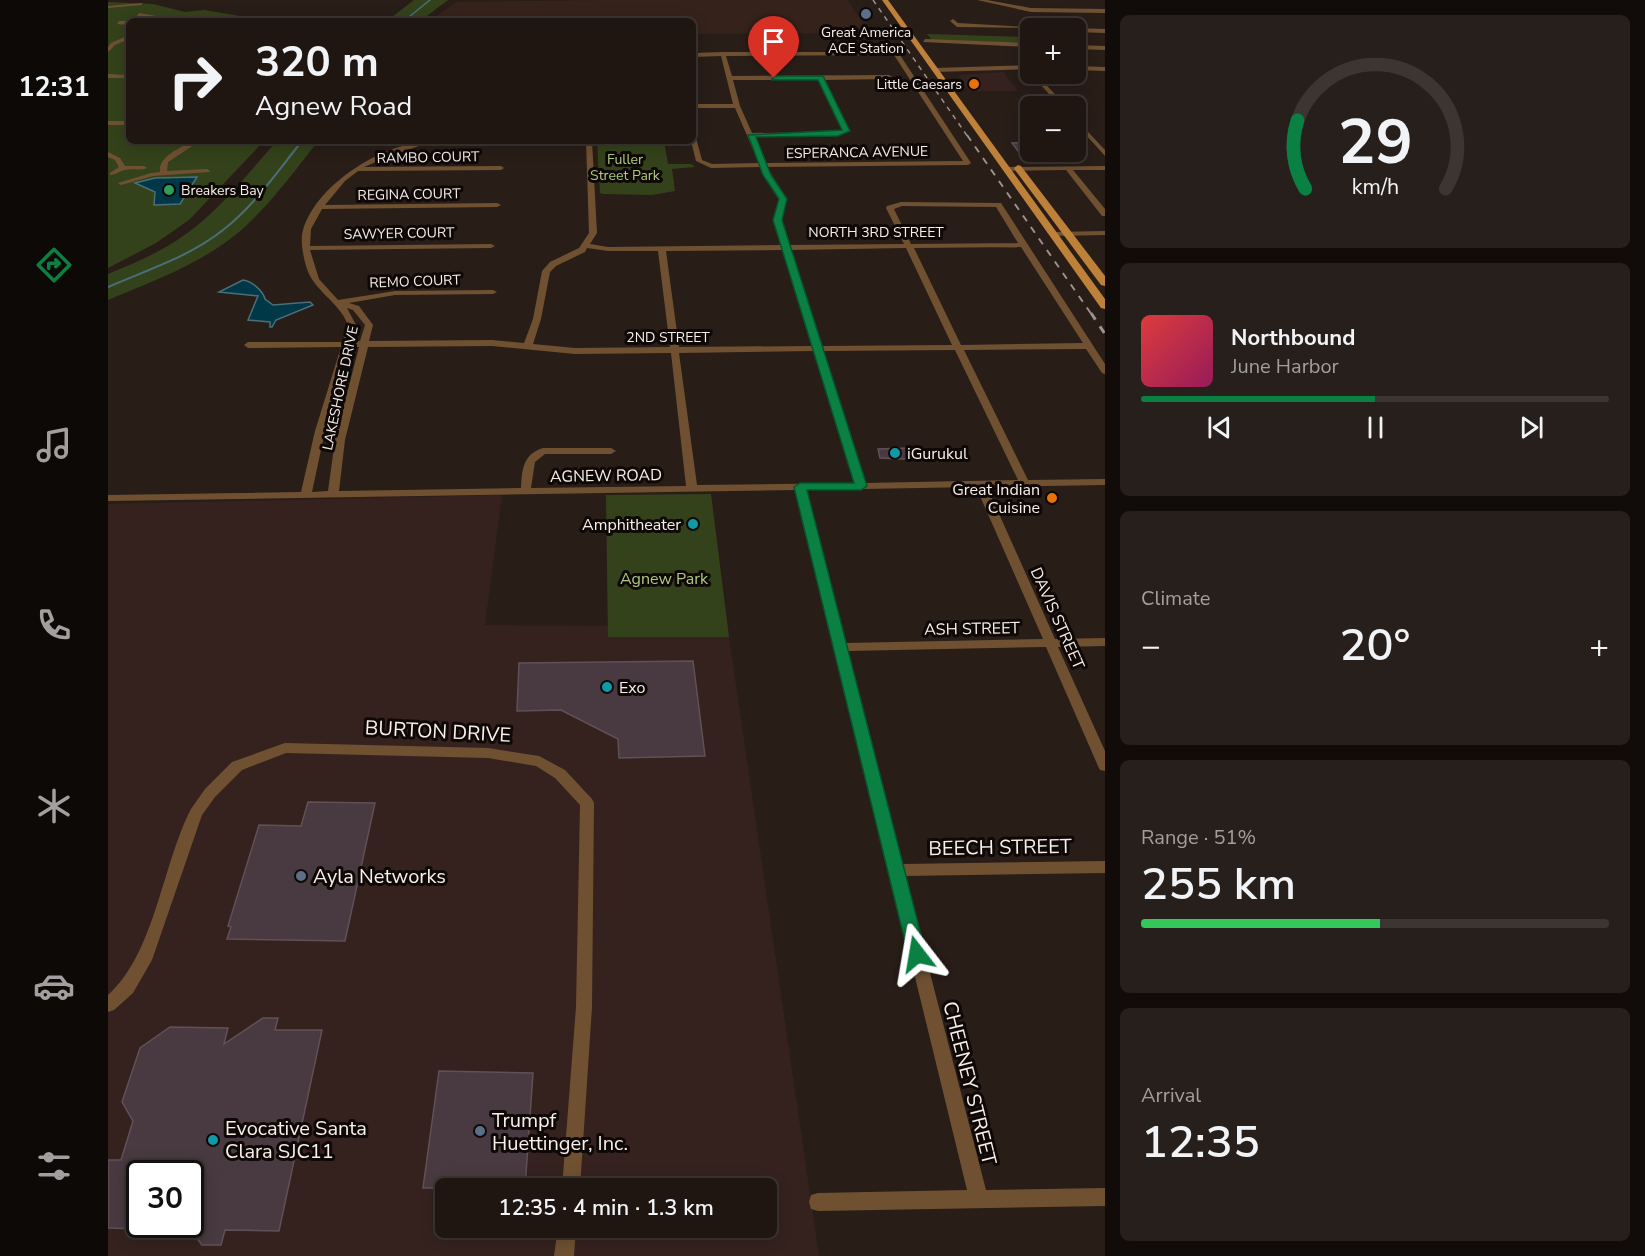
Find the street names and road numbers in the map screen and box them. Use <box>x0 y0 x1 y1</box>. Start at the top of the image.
street label: ESPERANCA AVENUE <box>786 142 928 163</box>
street label: RAMBO COURT <box>376 147 480 168</box>
street label: REGINA COURT <box>357 184 461 205</box>
street label: SAWYER COURT <box>343 223 455 244</box>
street label: NORTH 3RD STREET <box>808 223 944 242</box>
street label: REMO COURT <box>369 270 462 293</box>
street label: LAKESHORE DRIVE <box>318 324 363 452</box>
street label: 2ND STREET <box>626 328 710 347</box>
street label: AGNEW ROAD <box>550 464 662 488</box>
street label: DAVIS STREET <box>1025 564 1090 673</box>
street label: ASH STREET <box>924 617 1020 641</box>
street label: BURTON DRIVE <box>364 714 512 749</box>
street label: BEECH STREET <box>928 833 1072 862</box>
street label: CHEENEY STREET <box>936 998 1003 1168</box>

